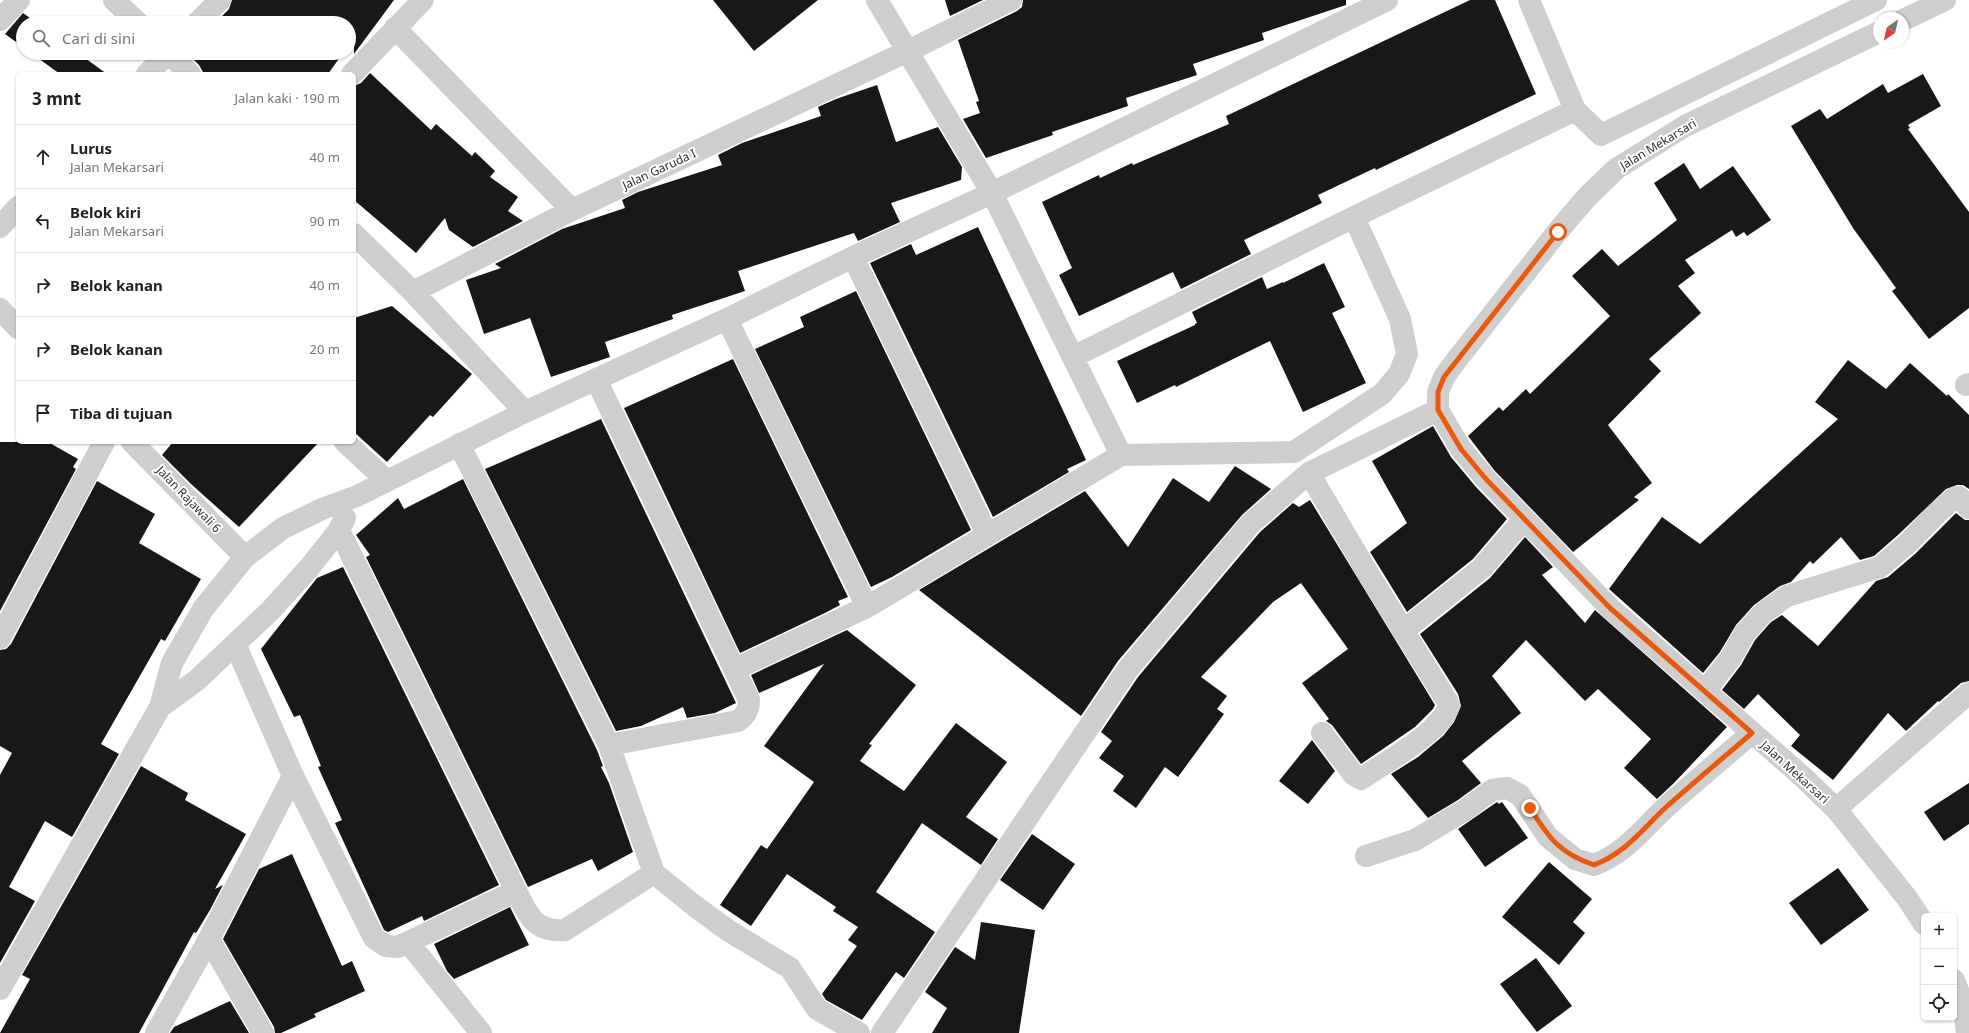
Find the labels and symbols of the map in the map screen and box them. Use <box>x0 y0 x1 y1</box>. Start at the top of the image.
north arrow <box>1873 12 1909 48</box>
street label: Jalan Mekarsari <box>1616 114 1700 174</box>
street label: Jalan Garuda I <box>618 144 699 194</box>
route start <box>1549 223 1567 241</box>
street label: Jalan Rajawali 6 <box>152 461 225 536</box>
street label: Jalan Mekarsari <box>1756 736 1833 807</box>
route end <box>1521 799 1539 817</box>

